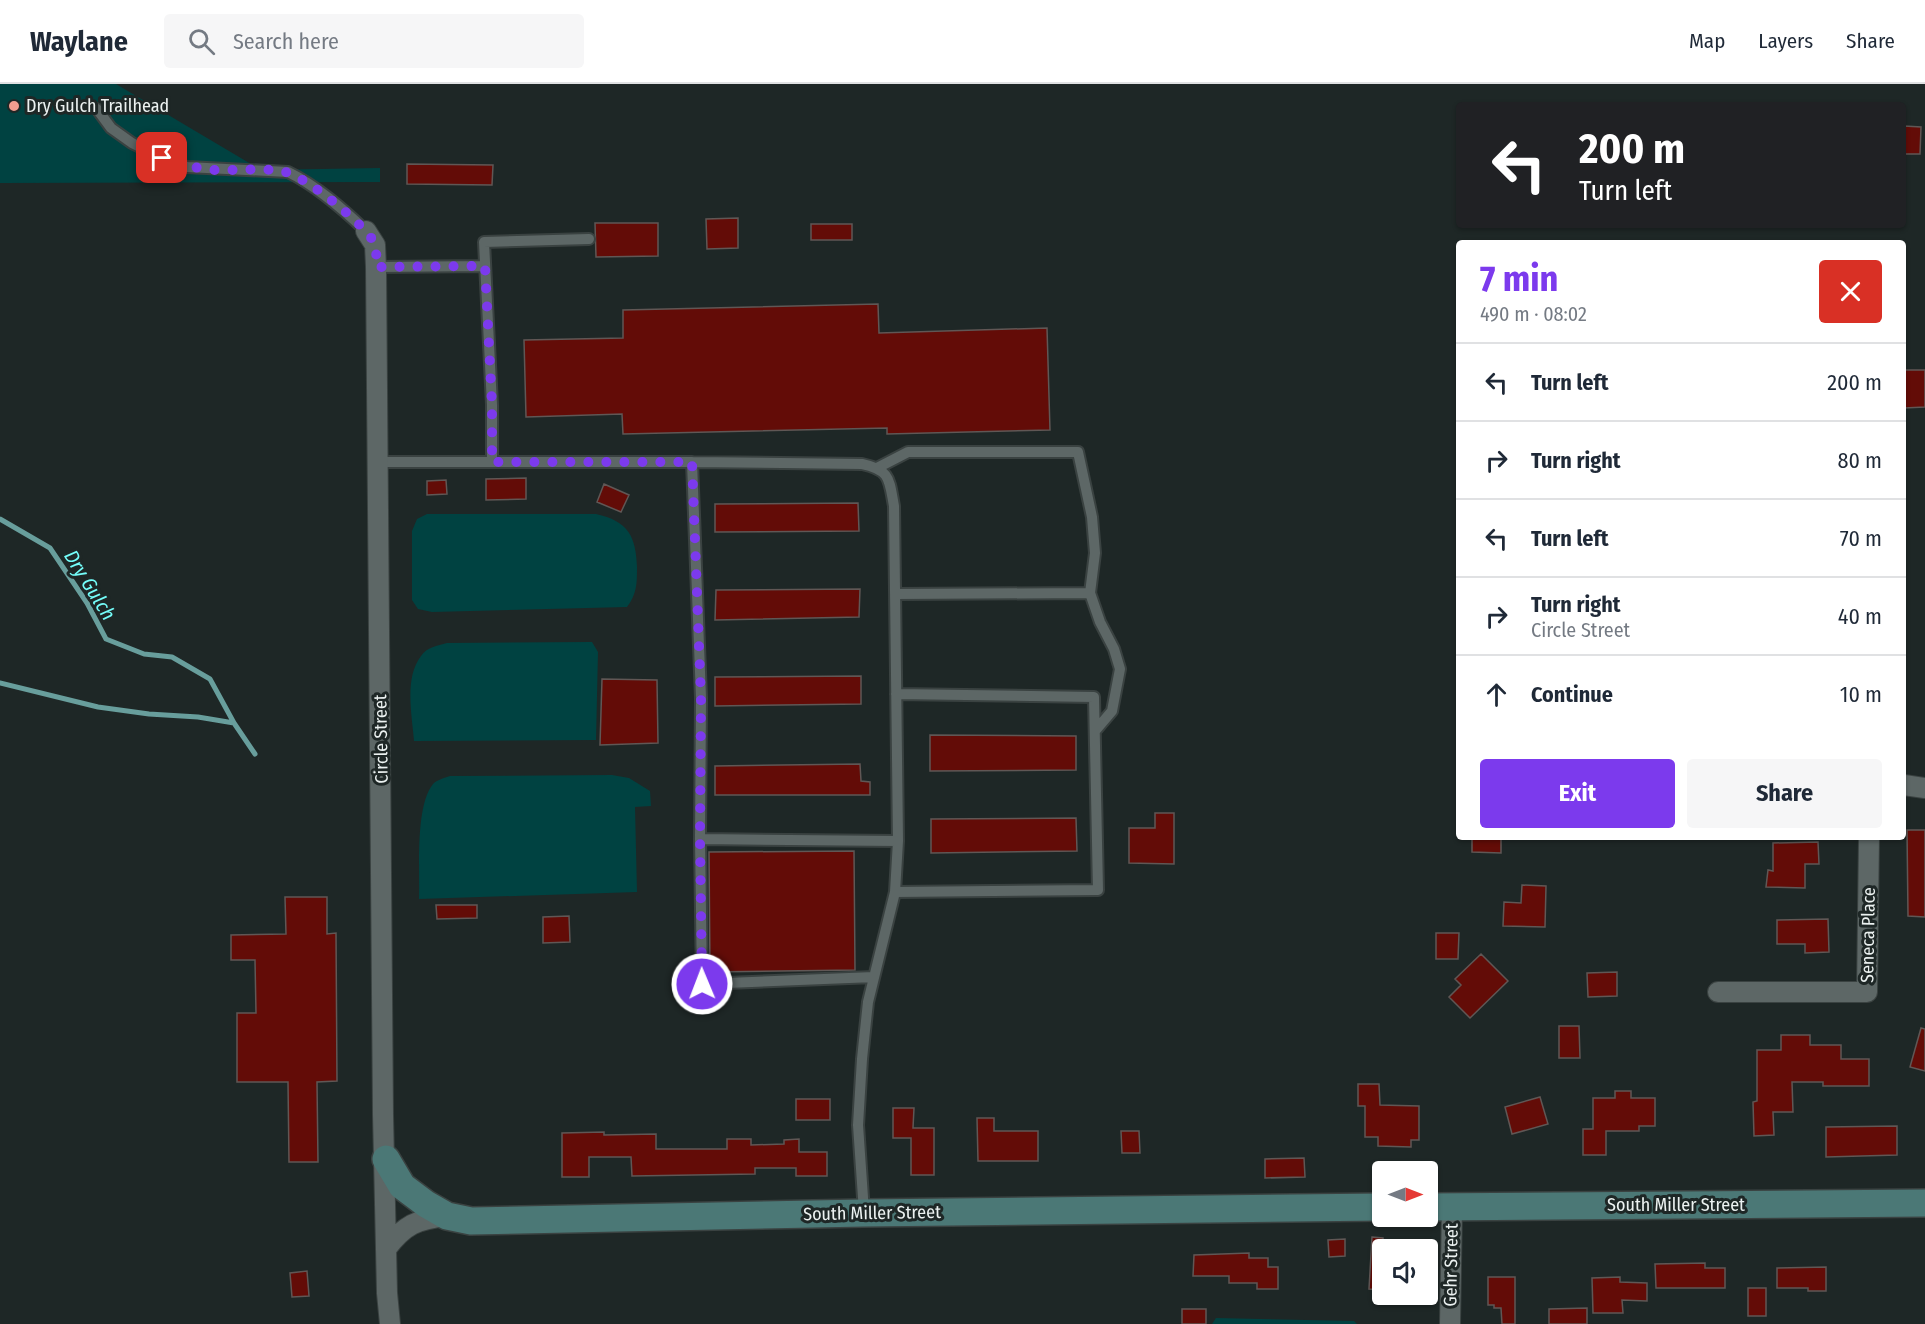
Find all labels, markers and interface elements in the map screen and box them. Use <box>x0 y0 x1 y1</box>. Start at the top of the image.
search box <box>164 14 584 68</box>
text: Waylane <box>30 25 128 58</box>
icon: search <box>185 25 218 58</box>
text: Search here <box>233 28 339 55</box>
text: Map <box>1689 28 1725 54</box>
text: Layers <box>1758 28 1813 54</box>
text: Share <box>1846 28 1895 54</box>
place label: Dry Gulch Trailhead <box>26 95 169 117</box>
marker: Dry Gulch Trailhead <box>7 99 21 113</box>
text: 200 m <box>1579 124 1685 174</box>
icon: left <box>1480 126 1558 204</box>
pin <box>136 132 187 183</box>
icon: arrive <box>145 141 178 174</box>
text: Turn left <box>1579 175 1672 207</box>
text: 7 min <box>1480 257 1558 301</box>
button: close <box>1819 260 1882 323</box>
text: 490 m · 08:02 <box>1480 302 1587 326</box>
icon: left <box>1480 366 1513 399</box>
text: Turn left <box>1531 369 1609 396</box>
text: 200 m <box>1827 369 1882 396</box>
icon: right <box>1480 444 1513 477</box>
text: Turn right <box>1531 447 1620 474</box>
text: 80 m <box>1837 447 1882 474</box>
icon: left <box>1480 522 1513 555</box>
text: Turn left <box>1531 525 1609 552</box>
text: 70 m <box>1840 525 1882 552</box>
water label: Dry Gulch <box>59 546 121 624</box>
text: Turn right <box>1531 591 1620 618</box>
icon: right <box>1480 600 1513 633</box>
text: 40 m <box>1838 603 1882 630</box>
text: Circle Street <box>1531 618 1630 642</box>
icon: ahead <box>1480 678 1513 711</box>
text: Continue <box>1531 681 1613 708</box>
text: 10 m <box>1840 681 1882 708</box>
street label: Circle Street <box>369 694 393 784</box>
button: Exit <box>1480 759 1675 828</box>
button: Share <box>1687 759 1882 828</box>
street label: Seneca Place <box>1856 887 1880 983</box>
position arrow <box>670 952 734 1016</box>
north arrow <box>1372 1161 1438 1227</box>
map controls <box>1372 1161 1438 1305</box>
street label: South Miller Street <box>1607 1194 1745 1216</box>
street label: South Miller Street <box>803 1201 941 1225</box>
street label: Gehr Street <box>1439 1223 1463 1307</box>
button: sound <box>1372 1239 1438 1305</box>

